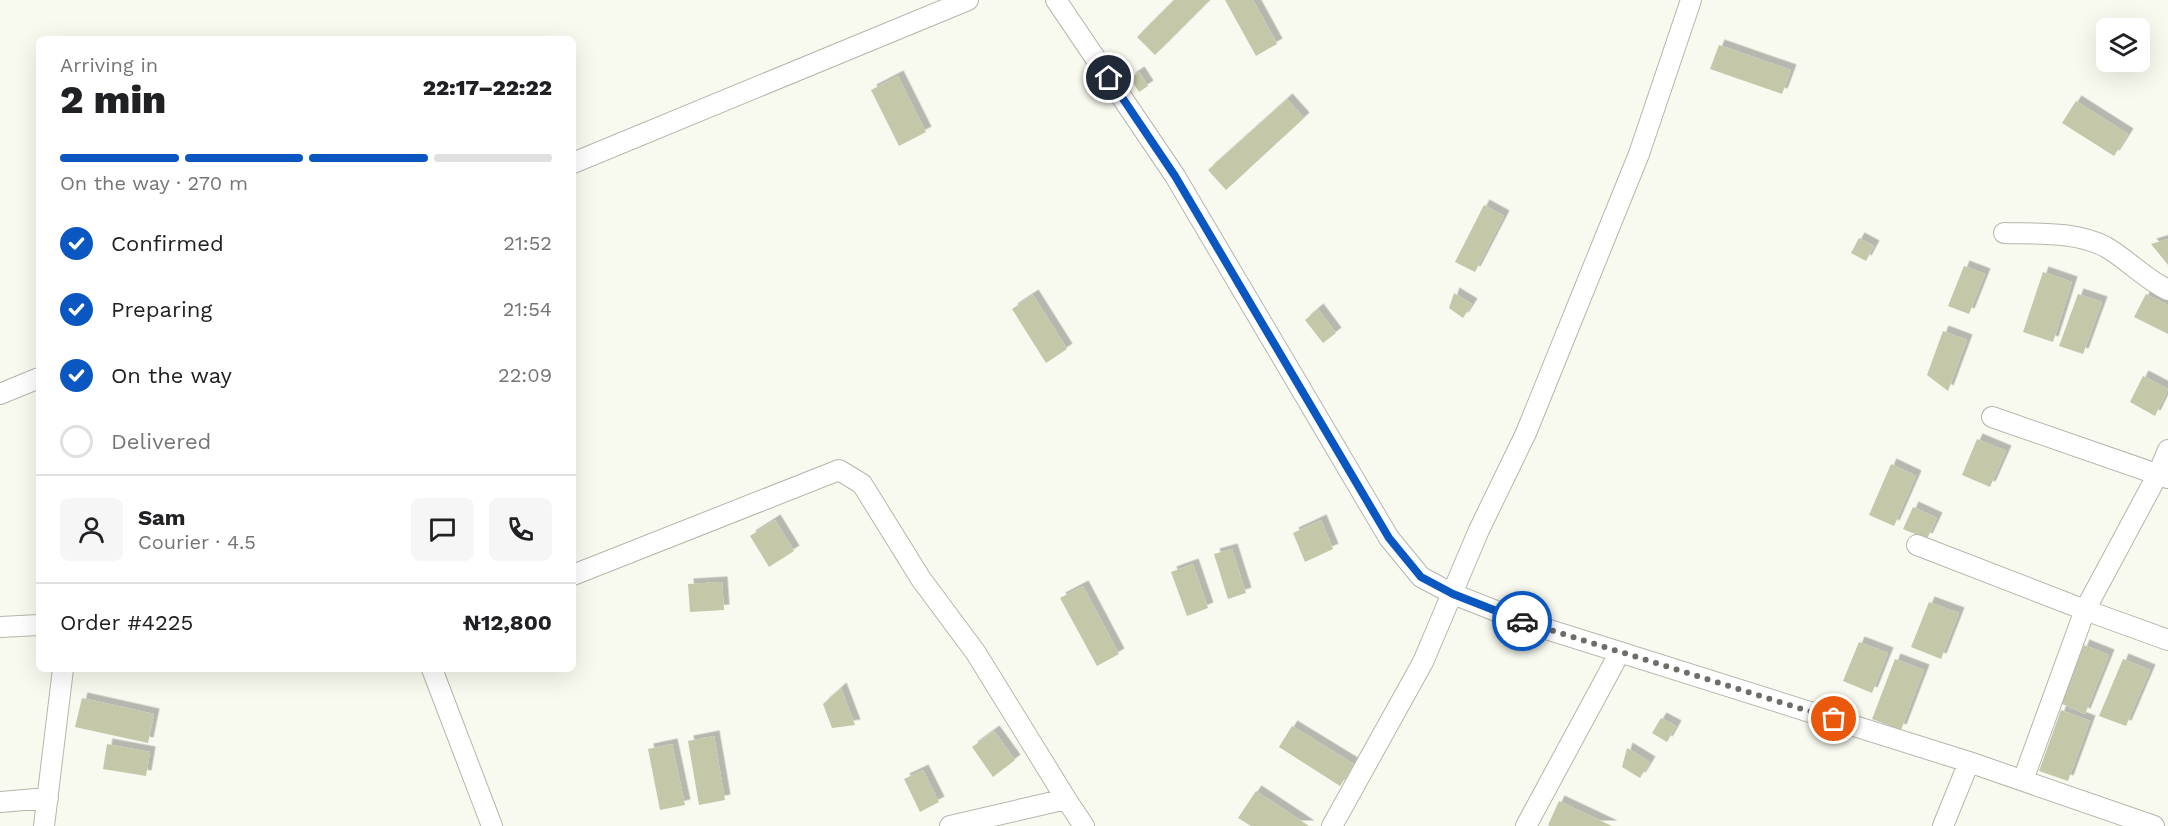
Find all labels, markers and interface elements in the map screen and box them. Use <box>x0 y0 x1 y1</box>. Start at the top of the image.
map controls <box>2096 18 2150 72</box>
button: layers <box>2096 18 2150 72</box>
pin <box>1083 52 1134 103</box>
text: Arriving in <box>60 53 158 77</box>
icon: home <box>1092 61 1125 94</box>
text: 22:17–22:22 <box>423 75 552 100</box>
text: 2 min <box>60 77 166 122</box>
text: On the way · 270 m <box>60 171 248 195</box>
icon: check <box>60 227 93 260</box>
text: Confirmed <box>111 231 224 256</box>
text: 21:52 <box>503 231 552 255</box>
icon: check <box>60 293 93 326</box>
text: Preparing <box>111 297 212 322</box>
text: 21:54 <box>503 297 552 321</box>
icon: check <box>60 359 93 392</box>
text: On the way <box>111 363 232 388</box>
text: 22:09 <box>498 363 552 387</box>
text: Delivered <box>111 429 211 454</box>
button: person <box>60 498 123 561</box>
button: chat <box>411 498 474 561</box>
button: phone <box>489 498 552 561</box>
text: Sam <box>138 505 186 530</box>
text: Courier · 4.5 <box>138 530 256 554</box>
courier <box>1492 591 1552 651</box>
icon: car <box>1506 605 1539 638</box>
text: Order #4225 <box>60 610 193 635</box>
text: ₦12,800 <box>463 610 552 635</box>
pin <box>1808 693 1859 744</box>
icon: bag <box>1817 702 1850 735</box>

